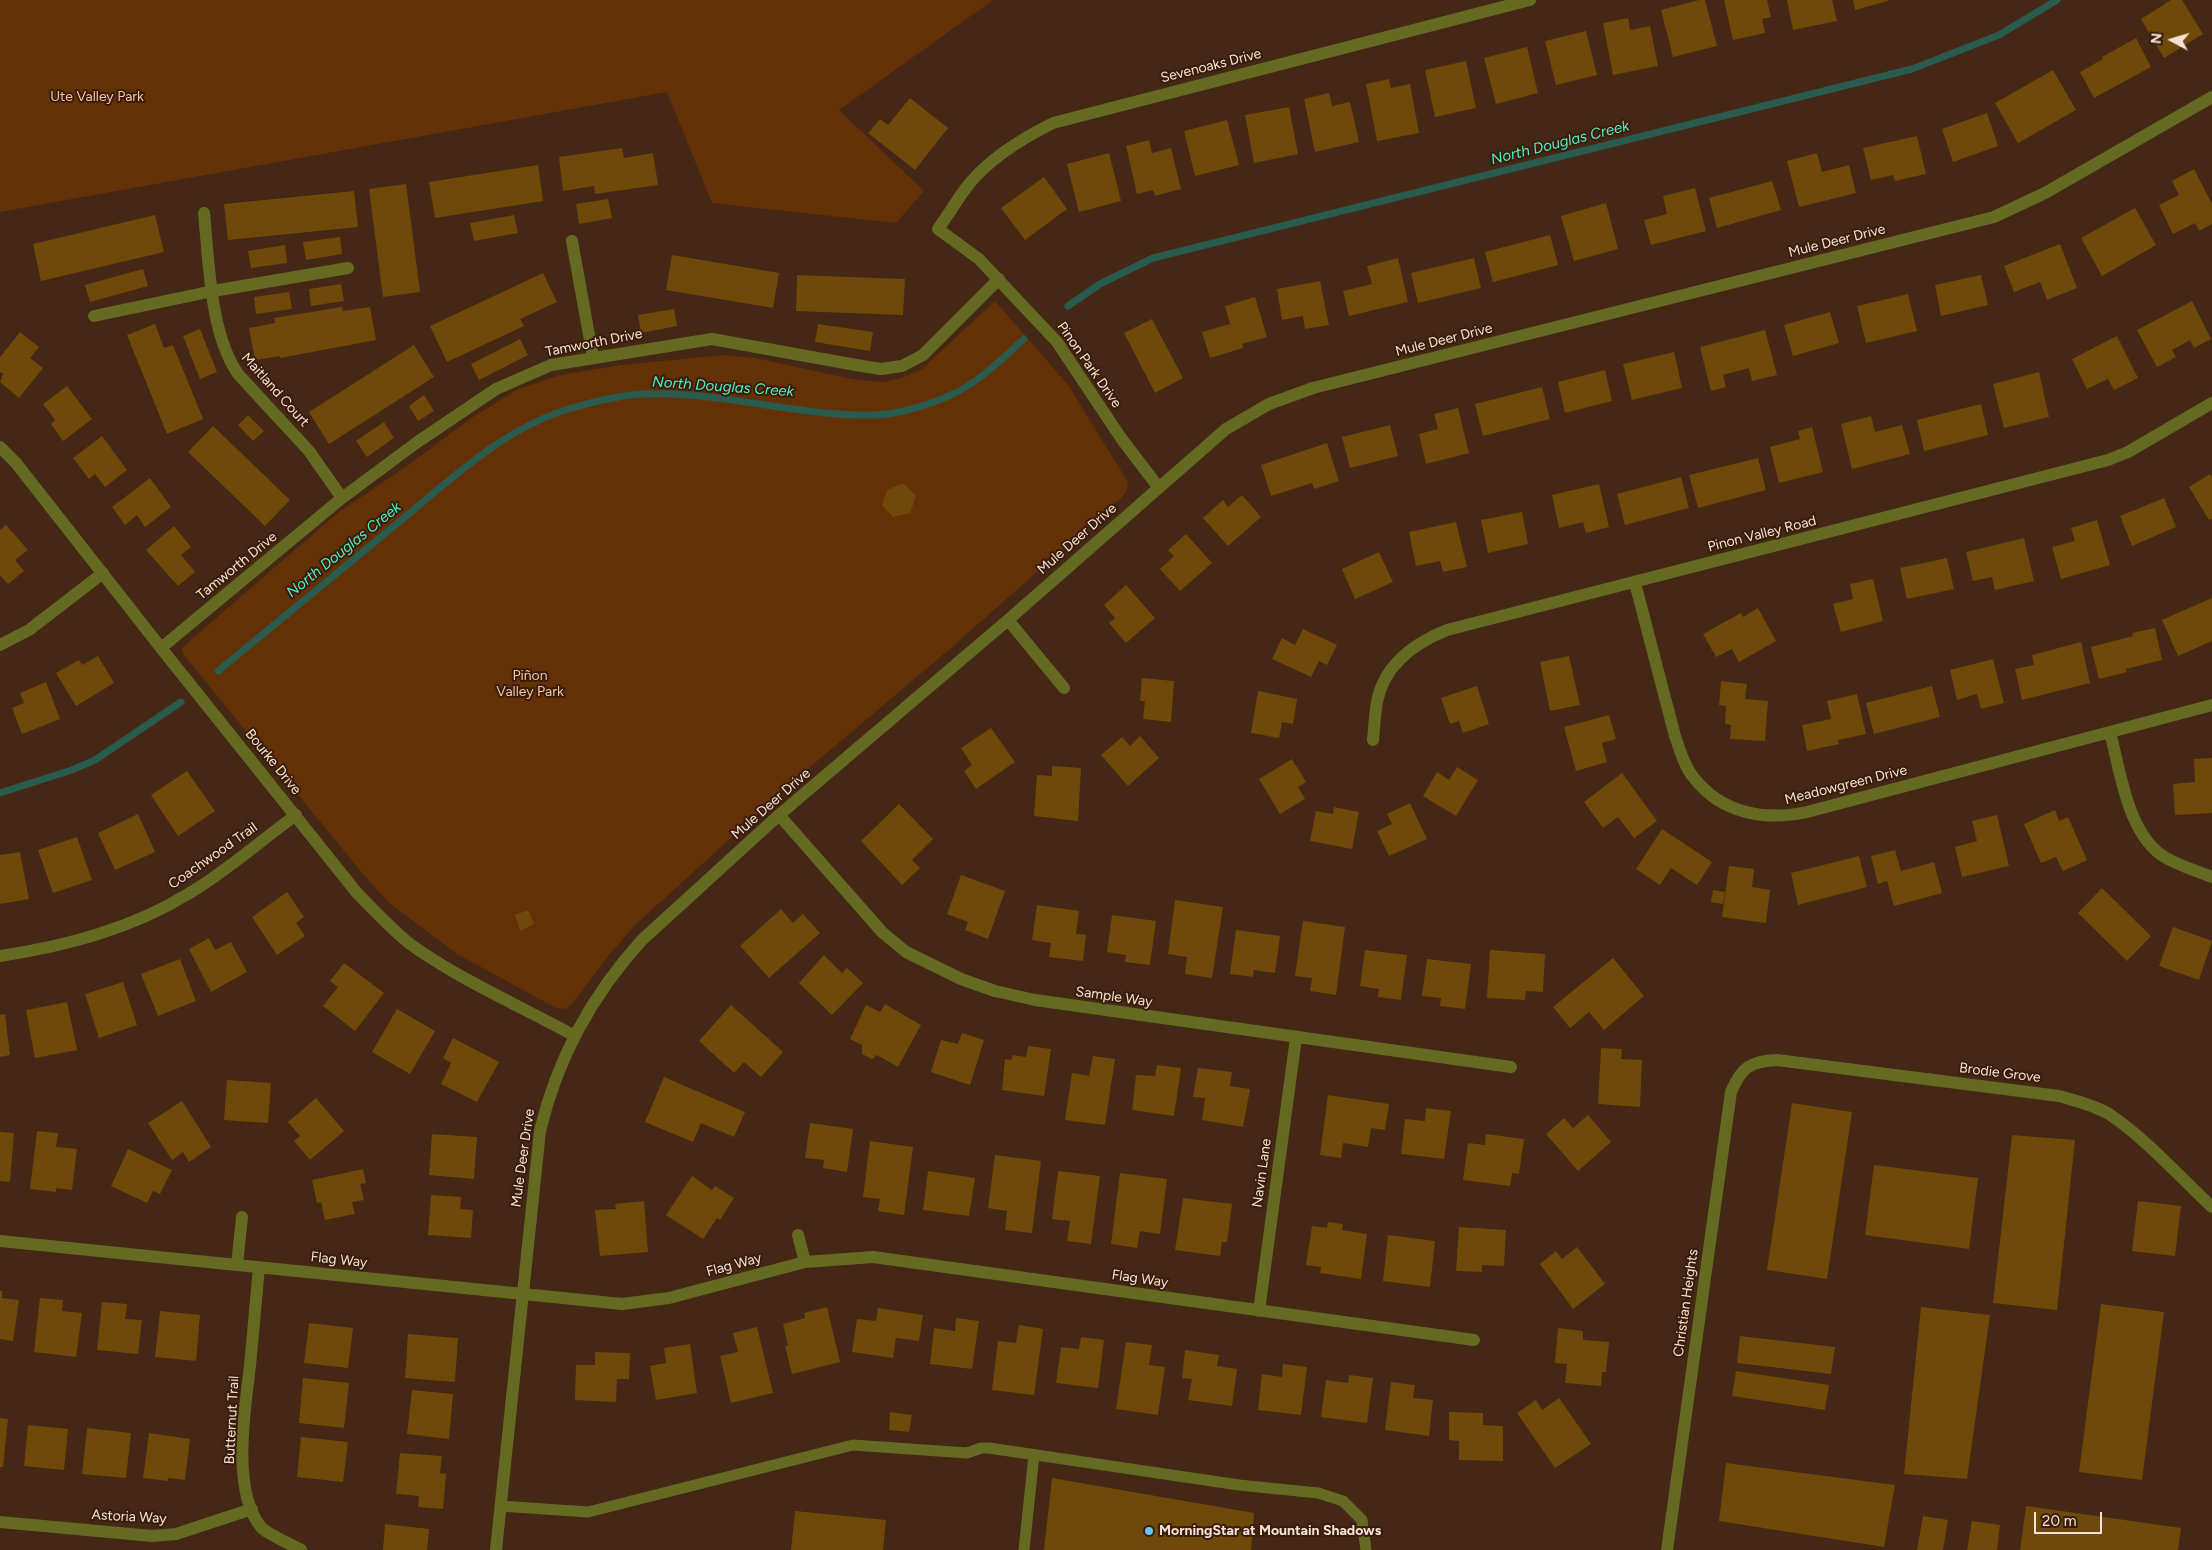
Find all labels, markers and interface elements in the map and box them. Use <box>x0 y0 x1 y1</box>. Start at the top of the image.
north arrow <box>2147 15 2197 65</box>
text: N <box>2148 32 2166 45</box>
street label: Sevenoaks Drive <box>1159 45 1263 87</box>
park label: Ute Valley Park <box>50 89 144 105</box>
water label: North Douglas Creek <box>1489 117 1631 169</box>
street label: Mule Deer Drive <box>1787 221 1887 261</box>
street label: Pinon Park Drive <box>1053 319 1125 411</box>
street label: Mule Deer Drive <box>1394 320 1494 360</box>
street label: Tamworth Drive <box>544 325 644 361</box>
street label: Maitland Court <box>238 350 312 430</box>
water label: North Douglas Creek <box>652 373 794 401</box>
water label: North Douglas Creek <box>283 498 405 602</box>
street label: Mule Deer Drive <box>1034 500 1120 578</box>
street label: Pinon Valley Road <box>1706 512 1818 556</box>
street label: Tamworth Drive <box>193 529 281 603</box>
park label: Piñon Valley Park <box>496 668 564 700</box>
street label: Bourke Drive <box>242 726 304 798</box>
street label: Meadowgreen Drive <box>1783 762 1909 808</box>
street label: Mule Deer Drive <box>728 765 814 843</box>
street label: Coachwood Trail <box>165 819 261 893</box>
street label: Sample Way <box>1075 983 1153 1011</box>
street label: Brodie Grove <box>1958 1060 2042 1086</box>
street label: Mule Deer Drive <box>508 1108 538 1208</box>
street label: Navin Lane <box>1249 1137 1275 1209</box>
street label: Christian Heights <box>1670 1248 1702 1358</box>
street label: Flag Way <box>310 1249 368 1271</box>
street label: Flag Way <box>704 1250 764 1280</box>
street label: Flag Way <box>1111 1267 1169 1291</box>
street label: Butternut Trail <box>221 1375 243 1465</box>
scale bar <box>2037 1502 2104 1534</box>
street label: Astoria Way <box>91 1507 167 1527</box>
text: 20 m <box>2042 1512 2076 1530</box>
place label: MorningStar at Mountain Shadows <box>1159 1523 1381 1539</box>
marker: MorningStar at Mountain Shadows <box>1143 1525 1155 1537</box>

